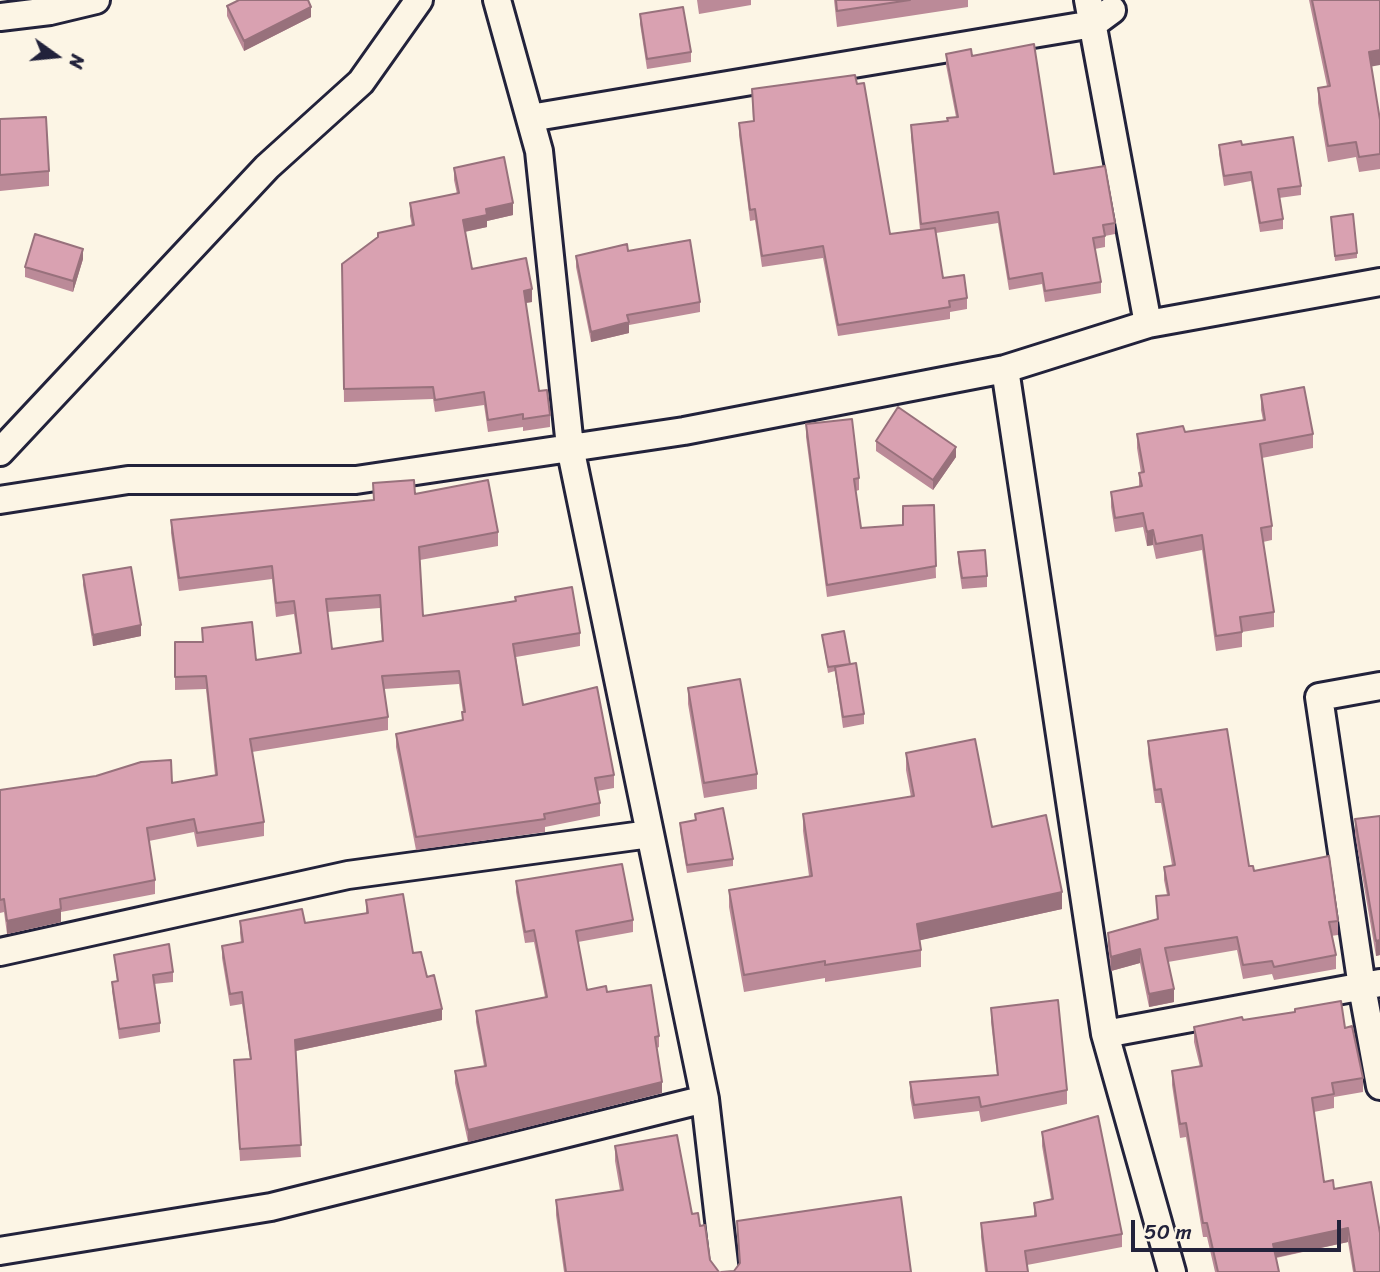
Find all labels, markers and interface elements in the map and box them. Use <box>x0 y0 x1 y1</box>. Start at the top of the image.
north arrow <box>21 21 91 91</box>
text: N <box>59 51 94 72</box>
scale bar <box>1135 1206 1345 1250</box>
text: 50 m <box>1144 1213 1192 1251</box>

